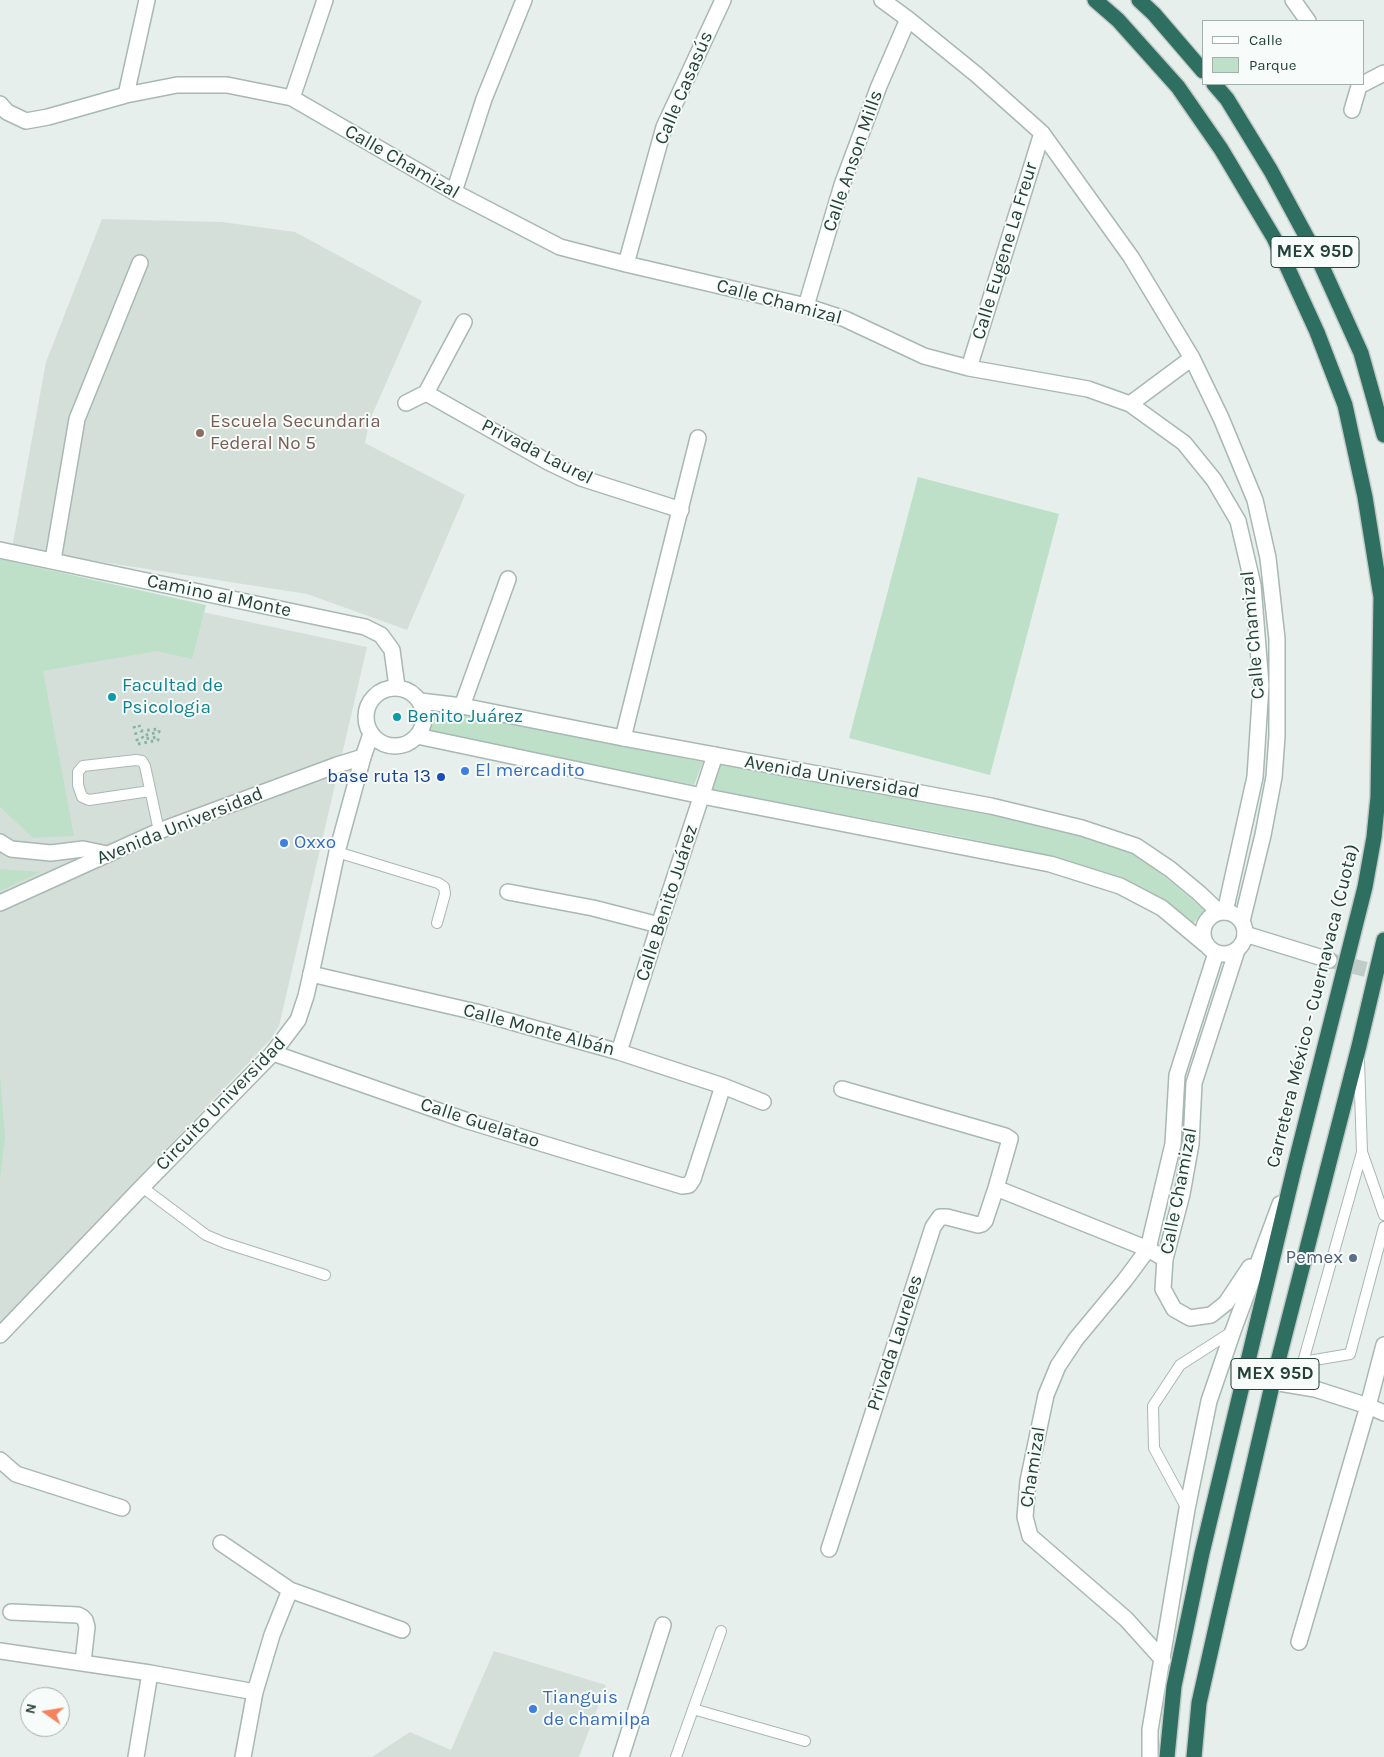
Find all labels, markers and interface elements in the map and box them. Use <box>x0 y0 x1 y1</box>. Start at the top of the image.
legend <box>1202 20 1364 85</box>
street label: Calle Casasús <box>650 28 718 148</box>
text: Calle <box>1249 31 1283 49</box>
text: Parque <box>1249 56 1297 74</box>
street label: Calle Anson Mills <box>818 87 888 235</box>
street label: Calle Chamizal <box>341 120 463 204</box>
street label: Calle Eugene La Freur <box>967 160 1043 342</box>
road number: MEX 95D <box>1271 236 1359 268</box>
street label: Calle Chamizal <box>714 274 844 330</box>
place label: Escuela Secundaria Federal No 5 <box>210 411 381 455</box>
street label: Privada Laurel <box>477 414 597 490</box>
marker: Escuela Secundaria Federal No 5 <box>194 427 206 439</box>
street label: Camino al Monte <box>145 570 293 622</box>
street label: Calle Chamizal <box>1236 570 1270 700</box>
place label: Facultad de Psicologia <box>122 675 223 719</box>
marker: Facultad de Psicologia <box>106 691 118 703</box>
place label: Benito Juárez <box>407 706 523 728</box>
marker: Benito Juárez <box>391 711 403 723</box>
street label: Avenida Universidad <box>743 750 921 804</box>
place label: El mercadito <box>475 760 585 782</box>
marker: El mercadito <box>459 765 471 777</box>
place label: base ruta 13 <box>327 766 431 788</box>
marker: base ruta 13 <box>435 771 447 783</box>
street label: Avenida Universidad <box>93 782 267 870</box>
street label: Calle Benito Juárez <box>631 822 703 984</box>
place label: Oxxo <box>294 832 336 854</box>
marker: Oxxo <box>278 837 290 849</box>
street label: Carretera México - Cuernavaca (Cuota) <box>1262 842 1364 1170</box>
street label: Calle Monte Albán <box>461 999 617 1061</box>
street label: Circuito Universidad <box>151 1032 291 1176</box>
street label: Calle Guelatao <box>417 1093 543 1153</box>
street label: Calle Chamizal <box>1156 1126 1202 1256</box>
place label: Pemex <box>1285 1247 1343 1269</box>
marker: Pemex <box>1347 1252 1359 1264</box>
street label: Privada Laureles <box>862 1272 928 1414</box>
road number: MEX 95D <box>1231 1358 1319 1390</box>
street label: Chamizal <box>1015 1425 1051 1509</box>
north arrow <box>20 1687 70 1737</box>
place label: Tianguis de chamilpa <box>543 1687 651 1731</box>
text: N <box>21 1702 40 1716</box>
marker: Tianguis de chamilpa <box>527 1703 539 1715</box>

